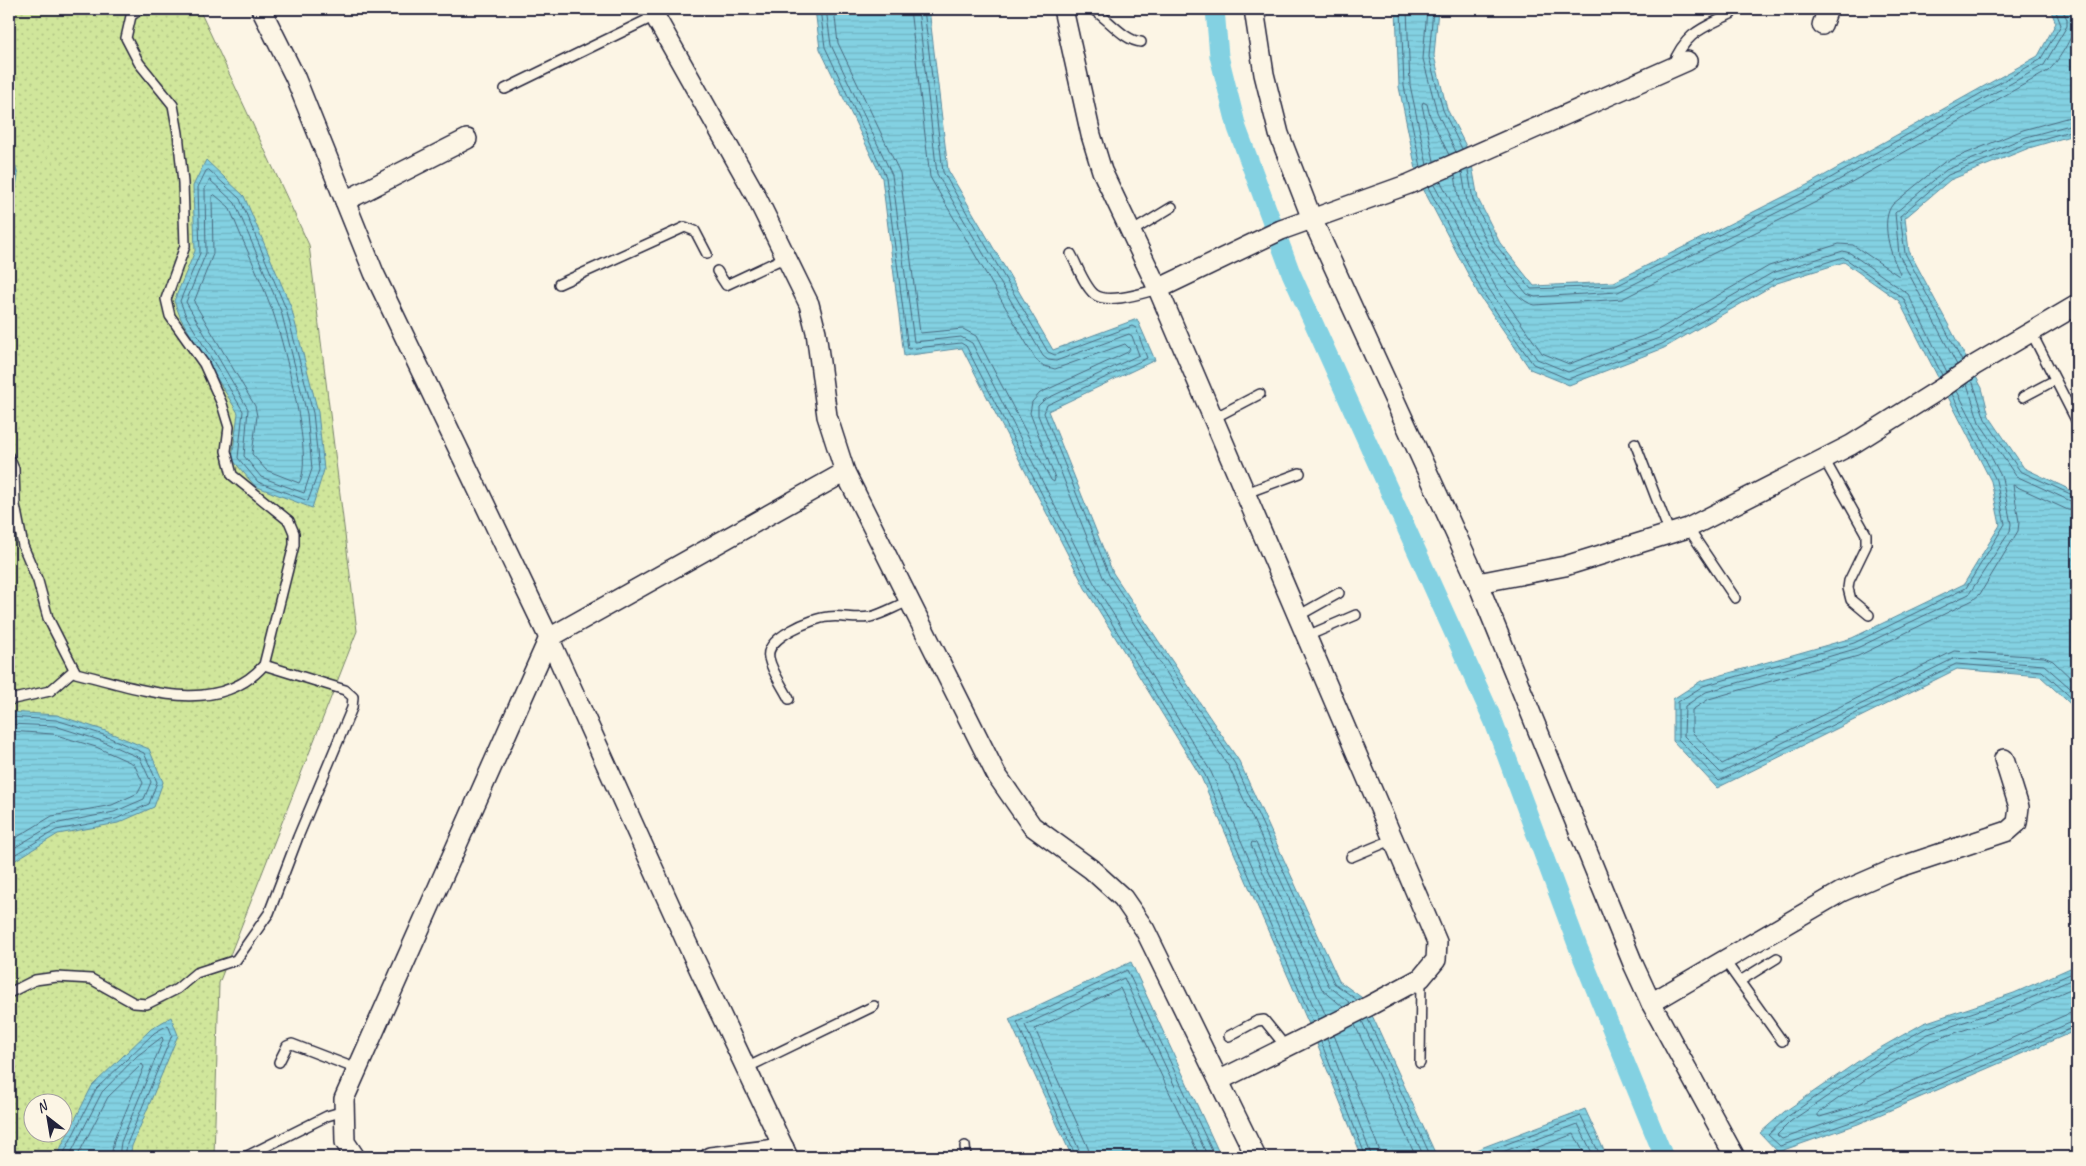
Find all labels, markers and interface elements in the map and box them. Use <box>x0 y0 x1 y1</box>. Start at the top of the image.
north arrow <box>22 1094 72 1144</box>
text: N <box>33 1097 52 1117</box>

